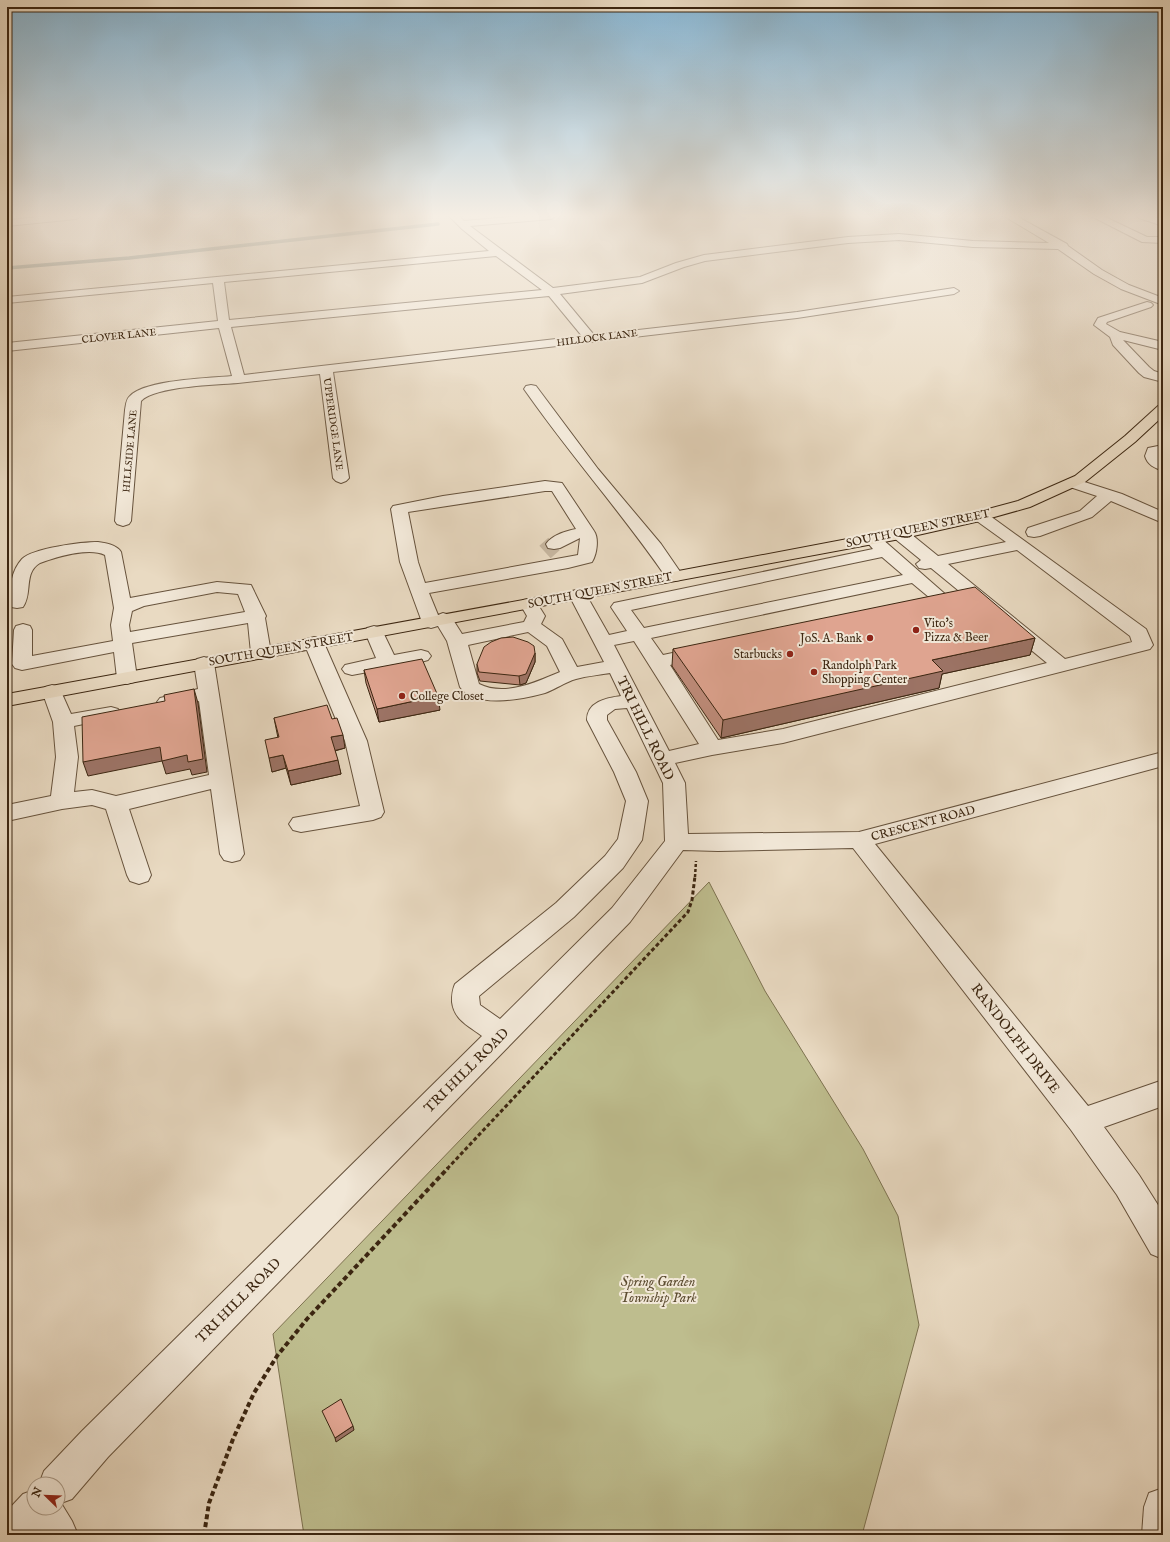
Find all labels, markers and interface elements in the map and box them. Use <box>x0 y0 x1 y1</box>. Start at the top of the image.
street label: CLOVER LANE <box>81 326 157 347</box>
street label: HILLOCK LANE <box>556 327 638 350</box>
street label: UPPERIDGE LANE <box>320 377 345 471</box>
street label: HILLSIDE LANE <box>120 409 141 493</box>
street label: SOUTH QUEEN STREET <box>845 506 992 551</box>
street label: SOUTH QUEEN STREET <box>527 569 674 612</box>
place label: Vito's Pizza & Beer <box>923 616 989 645</box>
marker: Vito's Pizza & Beer <box>911 625 921 635</box>
street label: SOUTH QUEEN STREET <box>208 629 355 670</box>
place label: JoS. A. Bank <box>798 631 863 647</box>
marker: JoS. A. Bank <box>865 633 875 643</box>
place label: Starbucks <box>734 647 782 662</box>
marker: Starbucks <box>785 649 795 659</box>
place label: Randolph Park Shopping Center <box>822 658 908 688</box>
marker: Randolph Park Shopping Center <box>809 667 819 677</box>
street label: TRI HILL ROAD <box>612 674 678 783</box>
place label: College Closet <box>410 689 484 704</box>
marker: College Closet <box>397 691 407 701</box>
street label: CRESCENT ROAD <box>869 802 977 845</box>
street label: RANDOLPH DRIVE <box>967 980 1064 1097</box>
street label: TRI HILL ROAD <box>420 1024 513 1117</box>
street label: TRI HILL ROAD <box>192 1254 285 1347</box>
park label: Spring Garden Township Park <box>619 1273 697 1307</box>
north arrow <box>26 1476 66 1516</box>
text: N <box>29 1485 46 1501</box>

